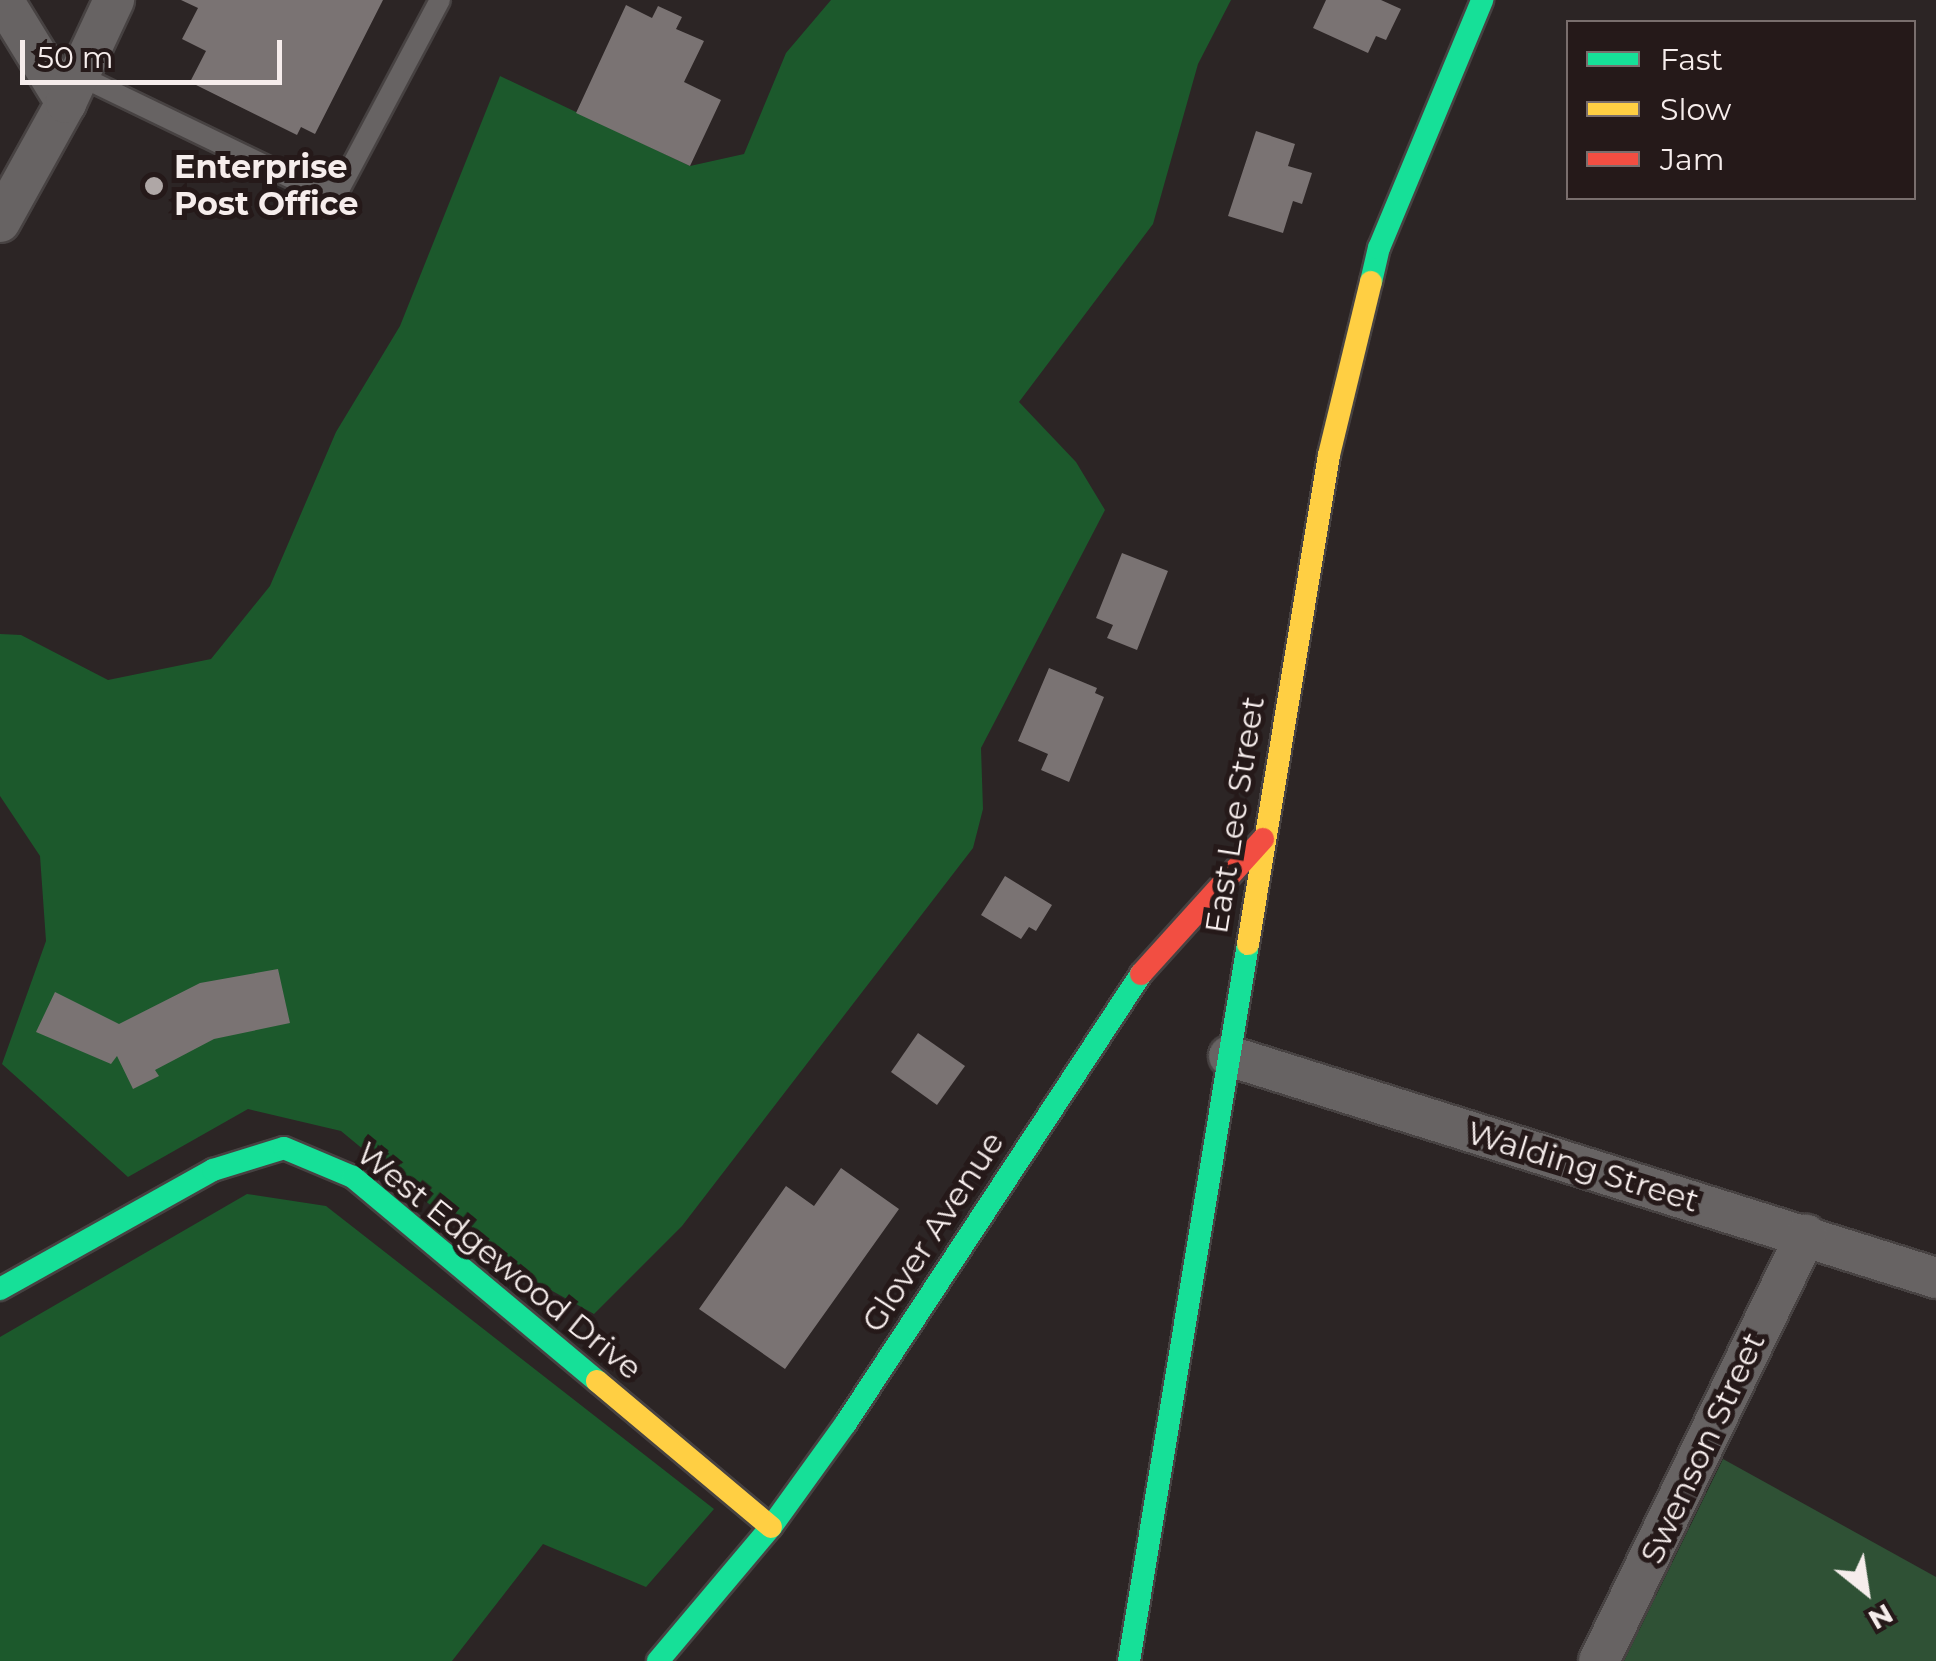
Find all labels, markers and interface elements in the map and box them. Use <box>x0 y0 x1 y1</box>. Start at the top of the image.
scale bar <box>25 20 288 82</box>
legend <box>1566 20 1916 200</box>
text: 50 m <box>37 39 114 76</box>
text: Fast <box>1660 41 1723 78</box>
text: Slow <box>1660 91 1731 128</box>
text: Jam <box>1660 141 1725 178</box>
place label: Enterprise Post Office <box>174 149 358 224</box>
marker: Enterprise Post Office <box>143 175 165 197</box>
street label: East Lee Street <box>1197 694 1273 936</box>
street label: Walding Street <box>1463 1114 1703 1220</box>
street label: Glover Avenue <box>854 1125 1012 1339</box>
street label: West Edgewood Drive <box>349 1134 649 1388</box>
street label: Swenson Street <box>1633 1326 1773 1570</box>
north arrow <box>1816 1541 1916 1641</box>
text: N <box>1863 1597 1899 1637</box>

